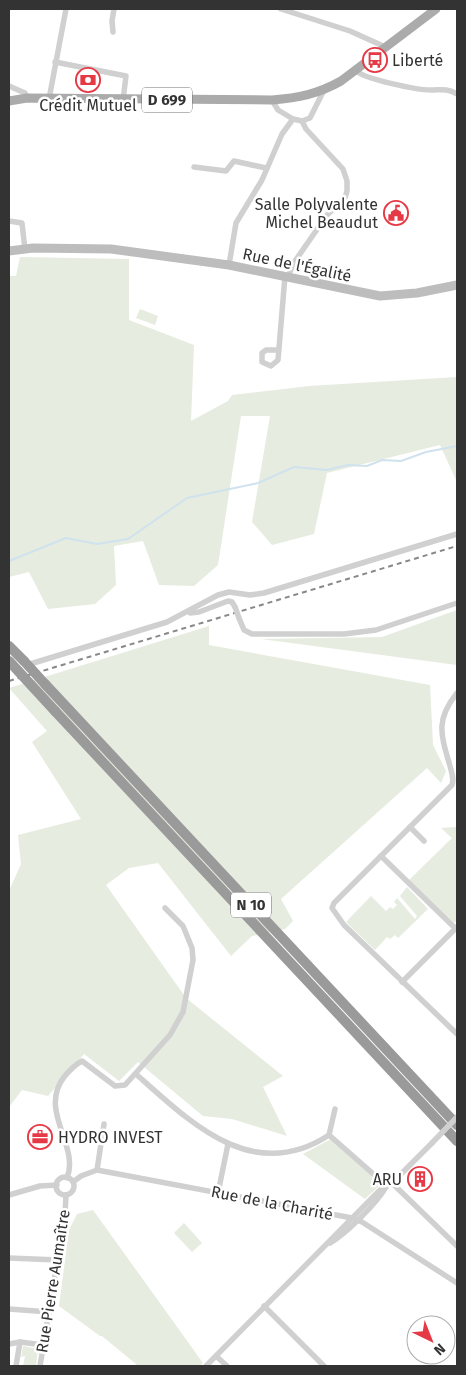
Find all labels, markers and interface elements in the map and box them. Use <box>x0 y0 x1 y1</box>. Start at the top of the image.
bus stop icon: Liberté <box>362 47 388 73</box>
place label: Liberté <box>392 51 443 70</box>
bank icon: Crédit Mutuel <box>75 67 101 93</box>
road number: D 699 <box>142 88 192 112</box>
place label: Crédit Mutuel <box>39 96 137 115</box>
place label: Salle Polyvalente Michel Beaudut <box>255 195 378 232</box>
public building icon: Salle Polyvalente Michel Beaudut <box>383 200 409 226</box>
street label: Rue de l'Égalité <box>241 243 353 286</box>
road number: N 10 <box>231 892 271 918</box>
office icon: HYDRO INVEST <box>27 1124 53 1150</box>
place label: HYDRO INVEST <box>58 1128 163 1147</box>
building icon: ARU <box>407 1166 433 1192</box>
place label: ARU <box>373 1170 402 1189</box>
street label: Rue de la Charité <box>209 1182 335 1224</box>
street label: Rue Pierre Aumaître <box>32 1208 74 1354</box>
north arrow <box>406 1315 456 1365</box>
text: N <box>430 1340 449 1359</box>

